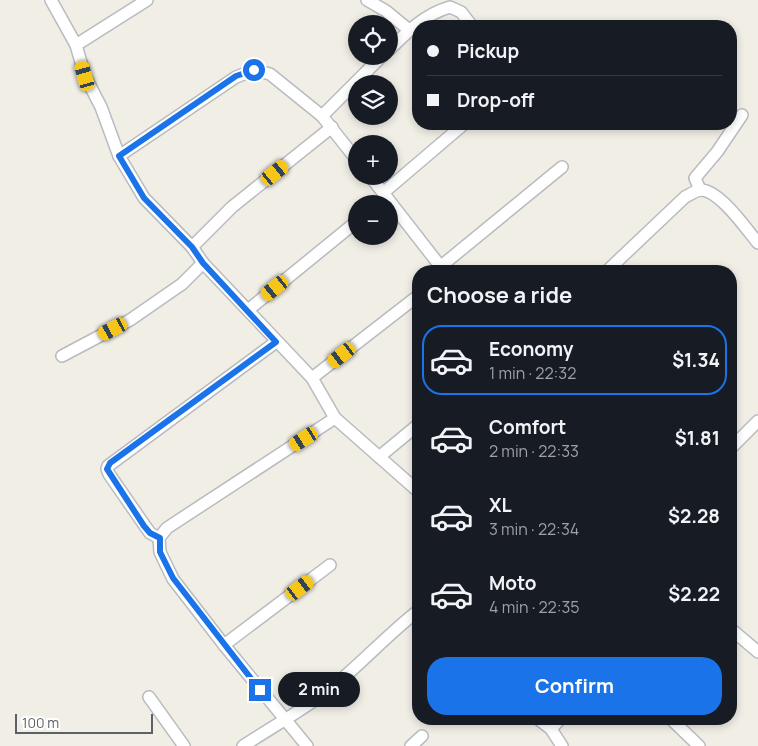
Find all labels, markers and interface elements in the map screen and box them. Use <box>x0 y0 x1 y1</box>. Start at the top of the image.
map controls <box>348 15 398 245</box>
button: locate <box>348 15 398 65</box>
text: Pickup <box>457 38 519 64</box>
route start <box>243 59 265 81</box>
car <box>73 60 96 92</box>
button: layers <box>348 75 398 125</box>
text: Drop-off <box>457 87 534 113</box>
button: + <box>348 135 398 185</box>
car <box>258 158 291 188</box>
button: − <box>348 195 398 245</box>
car <box>258 273 291 303</box>
text: Choose a ride <box>427 280 572 310</box>
car <box>96 315 129 343</box>
text: Economy <box>489 336 573 362</box>
icon: car <box>429 338 474 383</box>
car <box>325 340 358 370</box>
text: $1.34 <box>672 347 720 373</box>
text: 1 min · 22:32 <box>489 362 576 384</box>
text: Comfort <box>489 414 566 440</box>
icon: car <box>429 416 474 461</box>
car <box>287 425 320 453</box>
text: $1.81 <box>675 425 720 451</box>
text: 2 min · 22:33 <box>489 440 579 462</box>
text: XL <box>489 492 512 518</box>
icon: car <box>429 494 474 539</box>
text: $2.28 <box>668 503 720 529</box>
text: 3 min · 22:34 <box>489 518 579 540</box>
text: Moto <box>489 570 536 596</box>
icon: car <box>429 572 474 617</box>
car <box>283 573 316 603</box>
text: $2.22 <box>668 581 720 607</box>
text: 4 min · 22:35 <box>489 596 580 618</box>
button: Confirm <box>427 657 722 715</box>
callout: 2 min <box>278 672 360 708</box>
text: 2 min <box>298 678 340 700</box>
route end <box>249 679 271 701</box>
scale bar <box>15 711 152 734</box>
text: 100 m <box>22 713 59 732</box>

